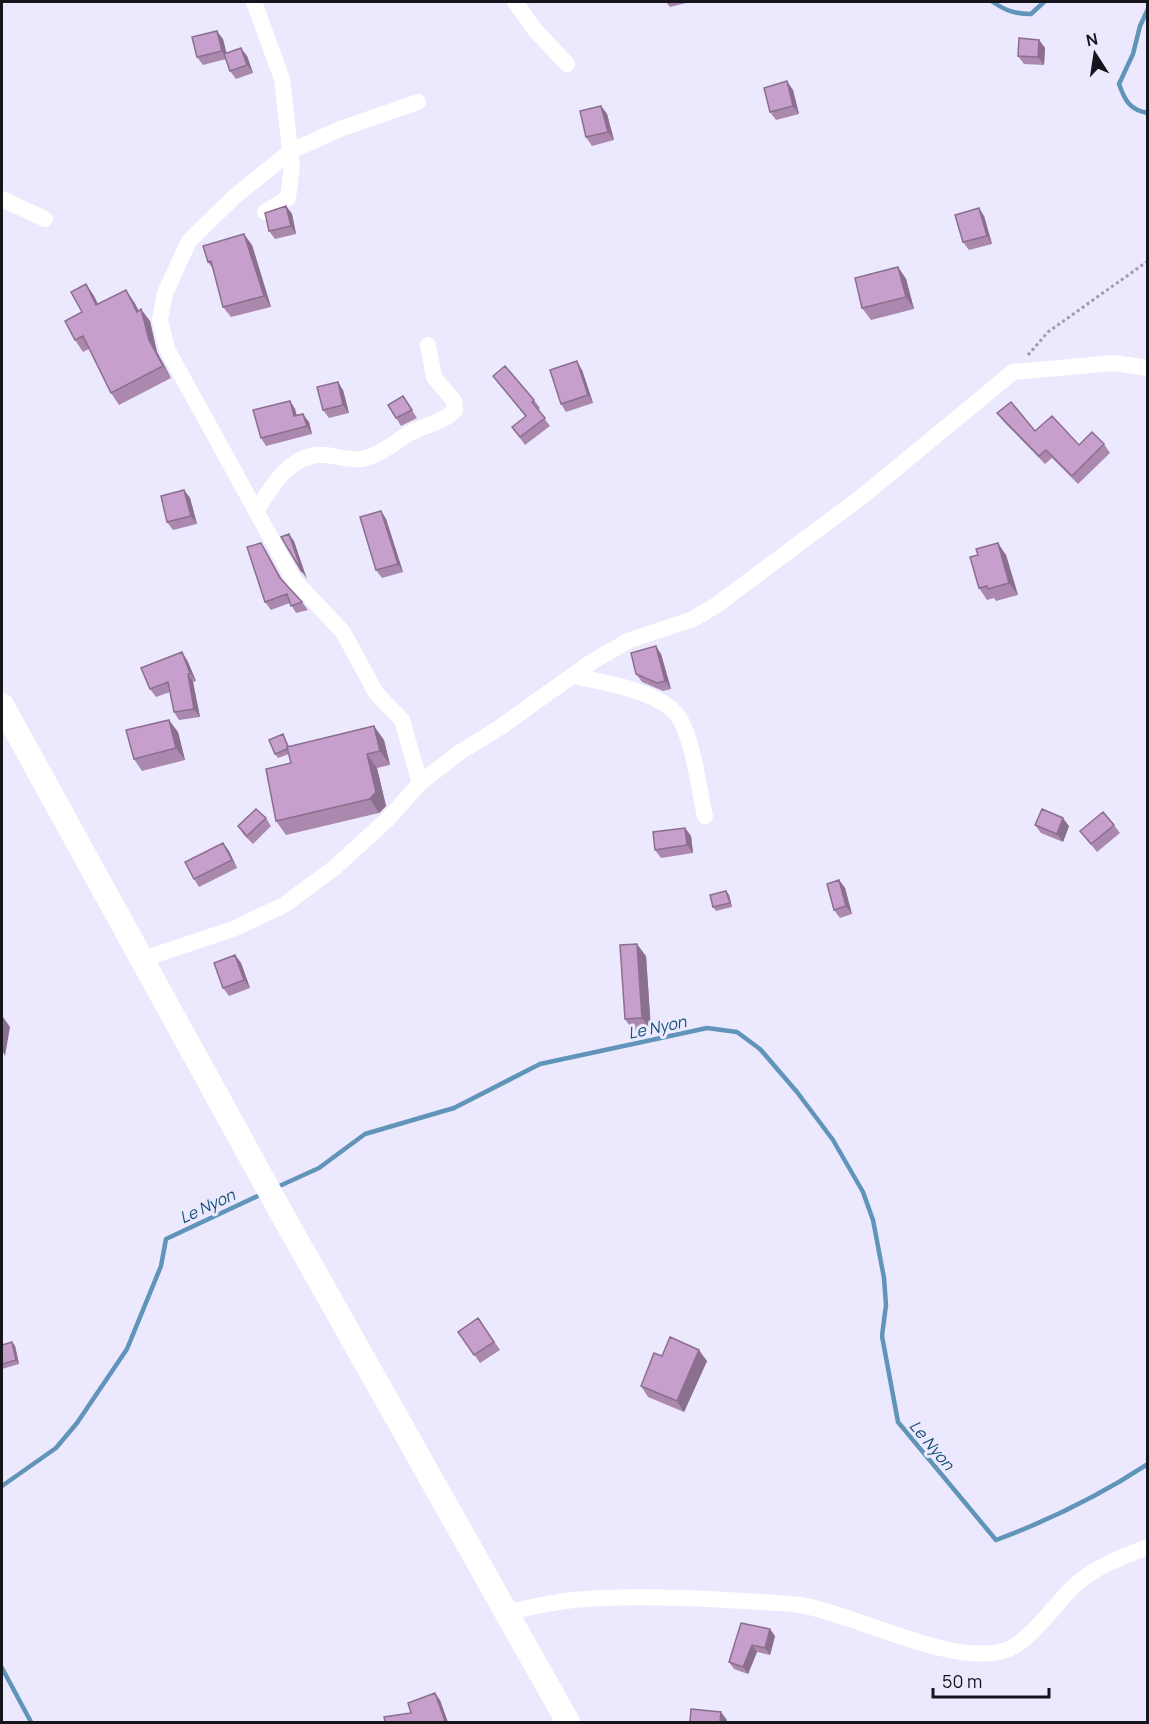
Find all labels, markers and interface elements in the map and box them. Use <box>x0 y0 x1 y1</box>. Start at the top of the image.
north arrow <box>1065 24 1125 84</box>
text: N <box>1084 27 1100 51</box>
water label: Le Nyon <box>626 1010 689 1044</box>
water label: Le Nyon <box>176 1183 239 1228</box>
water label: Le Nyon <box>905 1415 960 1475</box>
scale bar <box>933 1661 1048 1699</box>
text: 50 m <box>942 1669 982 1693</box>

